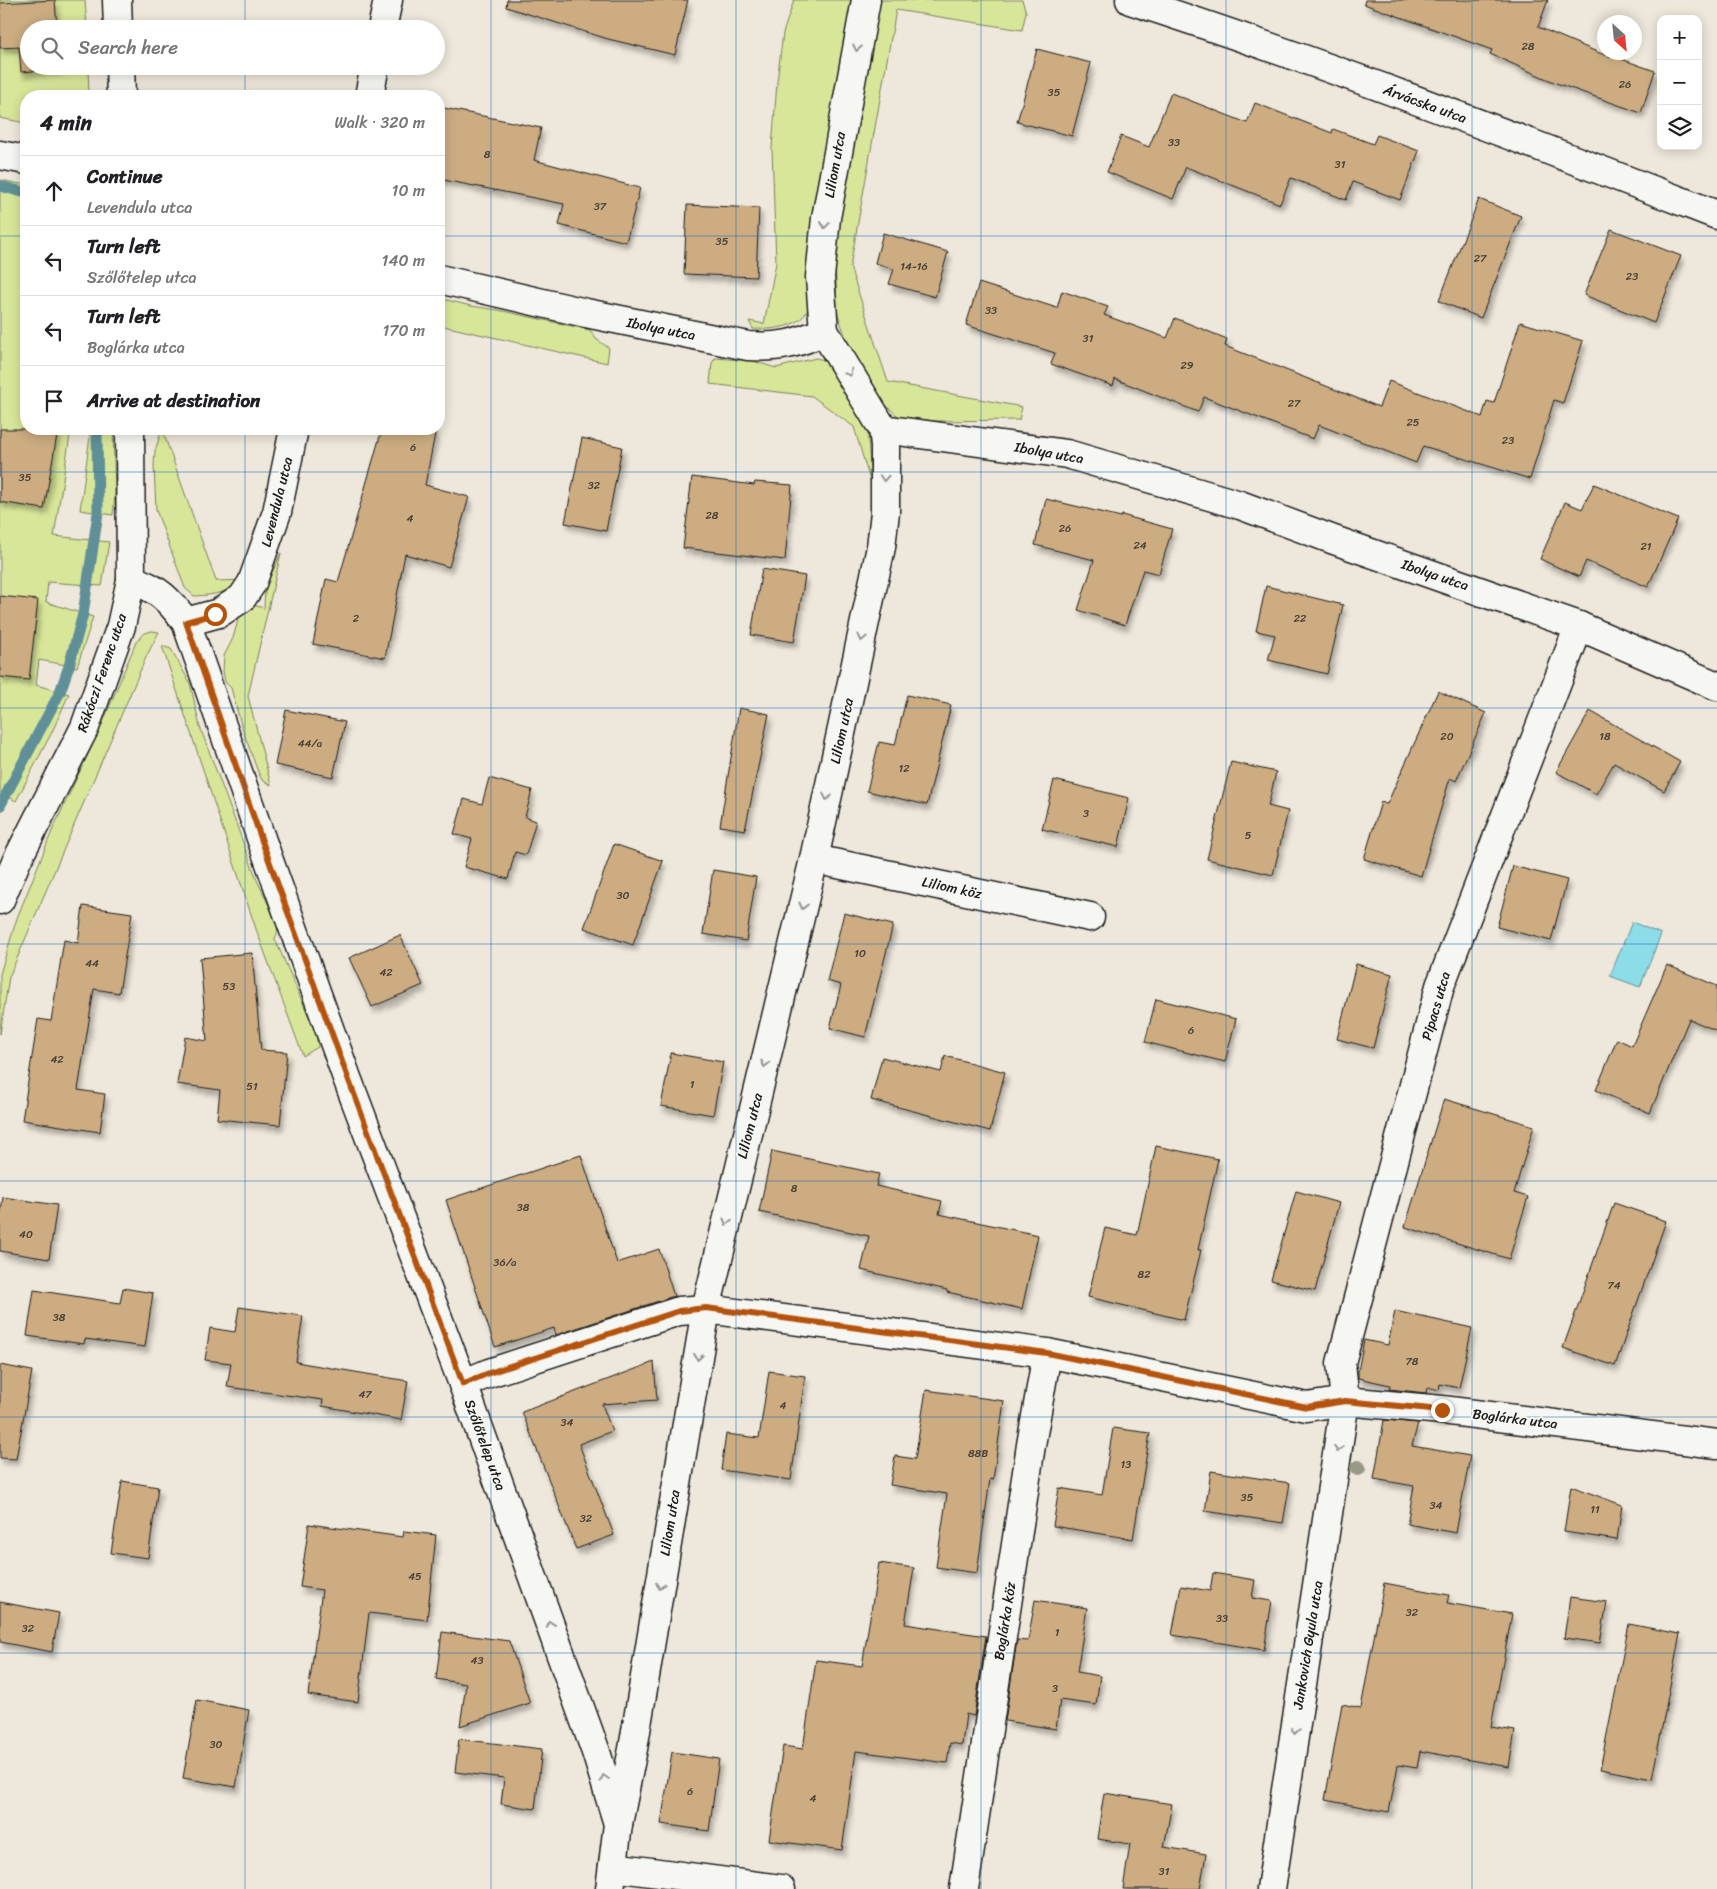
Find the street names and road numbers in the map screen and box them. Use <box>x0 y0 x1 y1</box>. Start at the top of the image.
street label: Árvácska utca <box>1379 77 1470 131</box>
street label: Liliom utca <box>817 129 853 200</box>
street label: Ibolya utca <box>623 310 698 348</box>
street label: Ibolya utca <box>1011 434 1086 471</box>
street label: Levendula utca <box>254 454 300 550</box>
street label: Ibolya utca <box>1397 551 1472 598</box>
street label: Rákóczi Ferenc utca <box>70 609 134 736</box>
street label: Liliom utca <box>823 695 861 766</box>
street label: Liliom köz <box>920 869 985 907</box>
street label: Pipacs utca <box>1414 969 1458 1043</box>
street label: Liliom utca <box>730 1090 770 1161</box>
street label: Szőlőtelep utca <box>457 1396 513 1494</box>
street label: Boglárka utca <box>1471 1401 1559 1437</box>
street label: Liliom utca <box>652 1487 688 1558</box>
street label: Jankovich Gyula utca <box>1285 1579 1330 1712</box>
street label: Boglárka köz <box>986 1580 1024 1662</box>

